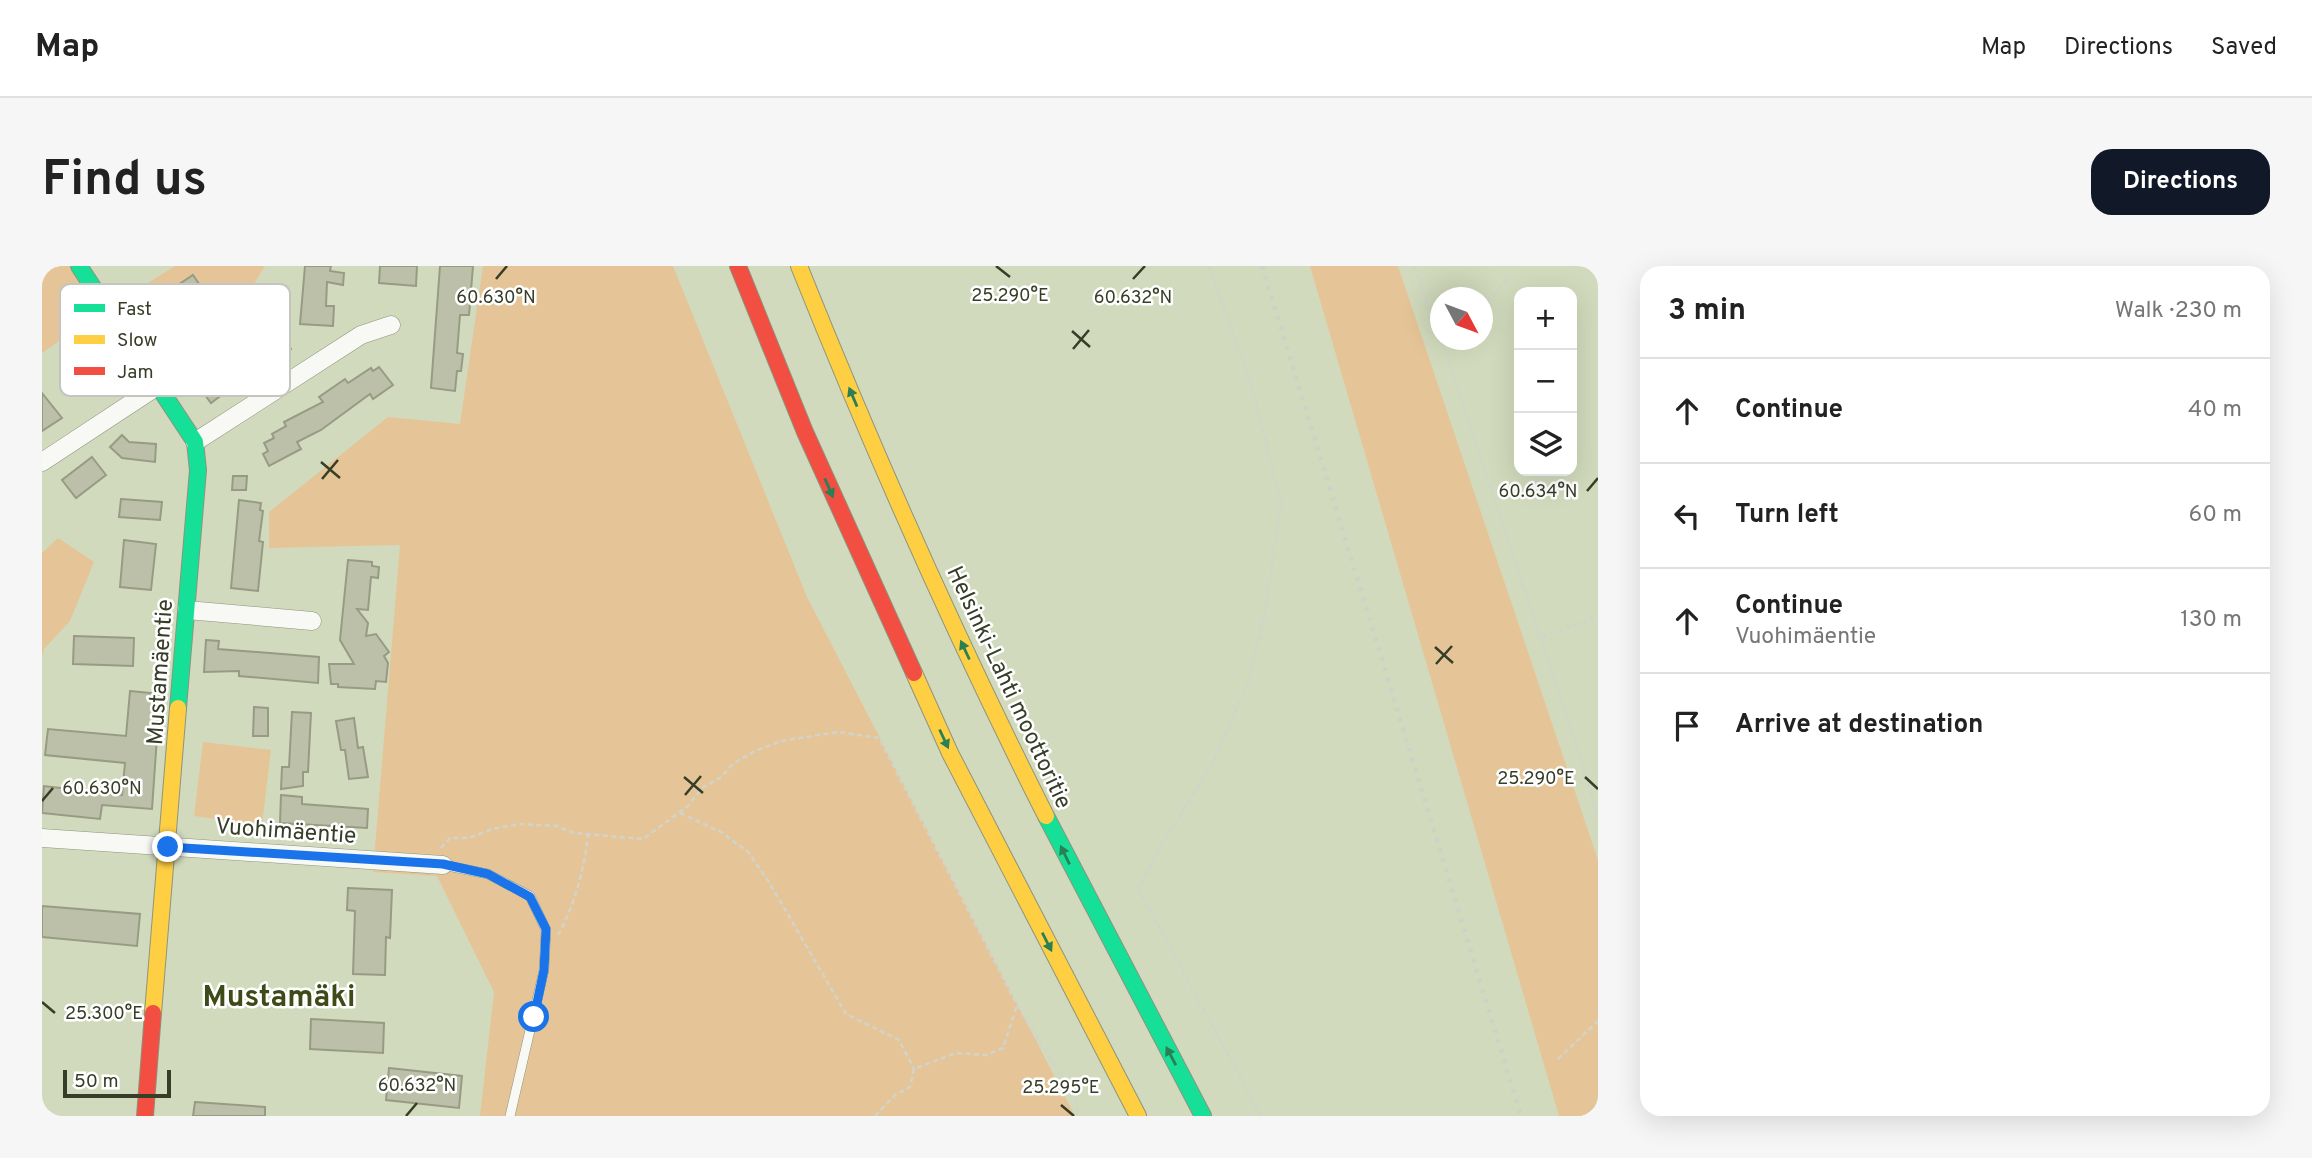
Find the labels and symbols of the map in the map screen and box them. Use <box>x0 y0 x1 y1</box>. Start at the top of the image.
legend <box>60 284 290 396</box>
text: 25.290°E <box>971 285 1049 308</box>
text: 60.630°N <box>456 287 536 310</box>
text: 60.632°N <box>1094 287 1172 310</box>
north arrow <box>1430 287 1493 350</box>
text: Fast <box>117 298 152 322</box>
text: Slow <box>117 329 157 353</box>
text: Jam <box>117 361 154 385</box>
one-way arrow <box>847 387 858 408</box>
one-way arrow <box>824 477 835 498</box>
text: 60.634°N <box>1498 481 1578 504</box>
street label: Helsinki-Lahti moottoritie <box>939 562 1077 814</box>
street label: Mustamäentie <box>142 598 181 746</box>
one-way arrow <box>959 640 971 660</box>
one-way arrow <box>938 729 950 749</box>
text: 25.290°E <box>1497 768 1575 791</box>
text: 60.630°N <box>62 778 142 801</box>
street label: Vuohimäentie <box>214 813 357 852</box>
route end <box>152 831 183 862</box>
one-way arrow <box>1059 845 1070 865</box>
one-way arrow <box>1041 932 1053 952</box>
district label: Mustamäki <box>202 980 356 1017</box>
route start <box>518 1001 549 1032</box>
text: 25.300°E <box>65 1003 143 1026</box>
one-way arrow <box>1165 1046 1177 1066</box>
scale bar <box>63 1067 172 1099</box>
text: 60.632°N <box>378 1075 456 1098</box>
text: 25.295°E <box>1022 1077 1100 1100</box>

